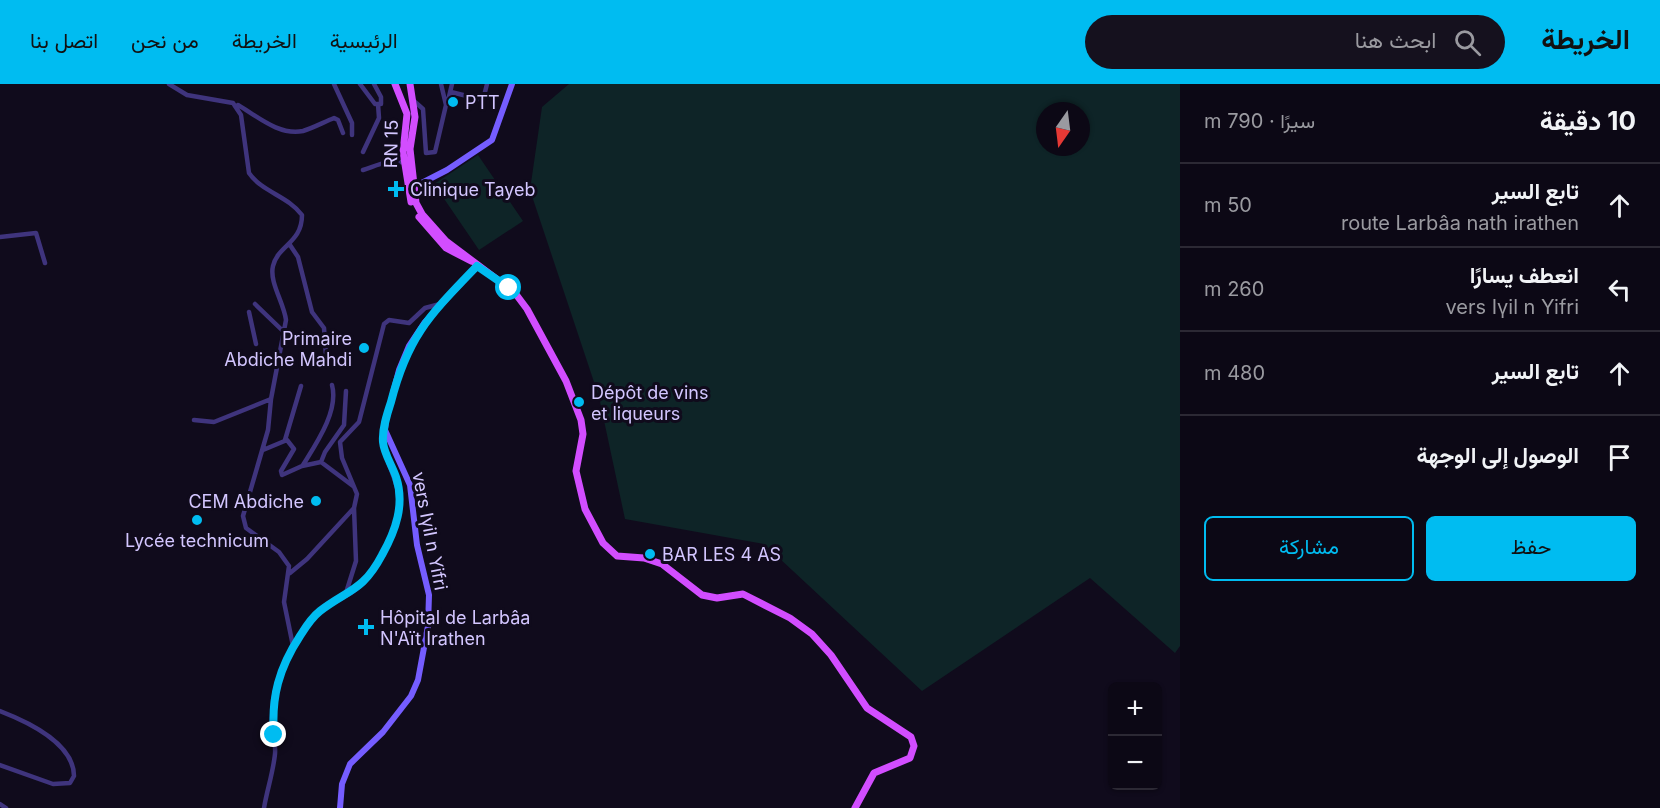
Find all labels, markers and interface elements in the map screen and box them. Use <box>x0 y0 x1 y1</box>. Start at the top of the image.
search box <box>1085 15 1505 69</box>
text: الخريطة <box>1541 22 1630 56</box>
icon: search <box>1451 26 1484 59</box>
text: ابحث هنا <box>1355 27 1436 53</box>
text: اتصل بنا <box>30 28 98 53</box>
text: من نحن <box>131 28 199 53</box>
text: الخريطة <box>232 28 297 53</box>
text: الرئيسية <box>330 28 398 53</box>
place label: PTT <box>465 92 500 113</box>
marker: PTT <box>446 95 460 109</box>
north arrow <box>1036 102 1090 156</box>
text: 10 دقيقة <box>1540 105 1636 136</box>
text: سيرًا · 790 m <box>1204 109 1315 133</box>
street label: RN 15 <box>380 120 402 168</box>
text: تابع السير <box>1492 178 1579 204</box>
place label: Clinique Tayeb <box>410 179 536 200</box>
marker: Clinique Tayeb <box>387 180 405 198</box>
icon: ahead <box>1603 189 1636 222</box>
text: 50 m <box>1204 193 1252 217</box>
text: route Larbâa nath irathen <box>1341 211 1579 235</box>
text: انعطف يسارًا <box>1470 262 1579 288</box>
icon: left <box>1603 273 1636 306</box>
route start <box>495 274 521 300</box>
text: 260 m <box>1204 277 1264 301</box>
text: vers Iγil n Yifri <box>1445 295 1579 319</box>
place label: Primaire Abdiche Mahdi <box>224 328 352 370</box>
marker: Primaire Abdiche Mahdi <box>357 341 371 355</box>
icon: ahead <box>1603 357 1636 390</box>
text: تابع السير <box>1492 358 1579 384</box>
text: 480 m <box>1204 361 1265 385</box>
place label: Dépôt de vins et liqueurs <box>591 382 708 424</box>
marker: Dépôt de vins et liqueurs <box>572 395 586 409</box>
icon: arrive <box>1603 441 1636 474</box>
text: الوصول إلى الوجهة <box>1416 442 1579 468</box>
street label: vers Iγil n Yifri <box>408 470 452 592</box>
place label: CEM Abdiche <box>188 491 304 512</box>
marker: CEM Abdiche <box>309 494 323 508</box>
marker: Lycée technicum <box>190 513 204 527</box>
button: مشاركة <box>1204 516 1414 581</box>
button: حفظ <box>1426 516 1636 581</box>
place label: Lycée technicum <box>125 530 269 551</box>
place label: BAR LES 4 AS <box>662 544 781 565</box>
marker: BAR LES 4 AS <box>643 547 657 561</box>
place label: Hôpital de Larbâa N'Aït Irathen <box>380 607 530 649</box>
marker: Hôpital de Larbâa N'Aït Irathen <box>357 618 375 636</box>
map controls <box>1108 682 1162 790</box>
button: + <box>1108 682 1162 736</box>
route end <box>260 721 286 747</box>
button: − <box>1108 736 1162 790</box>

